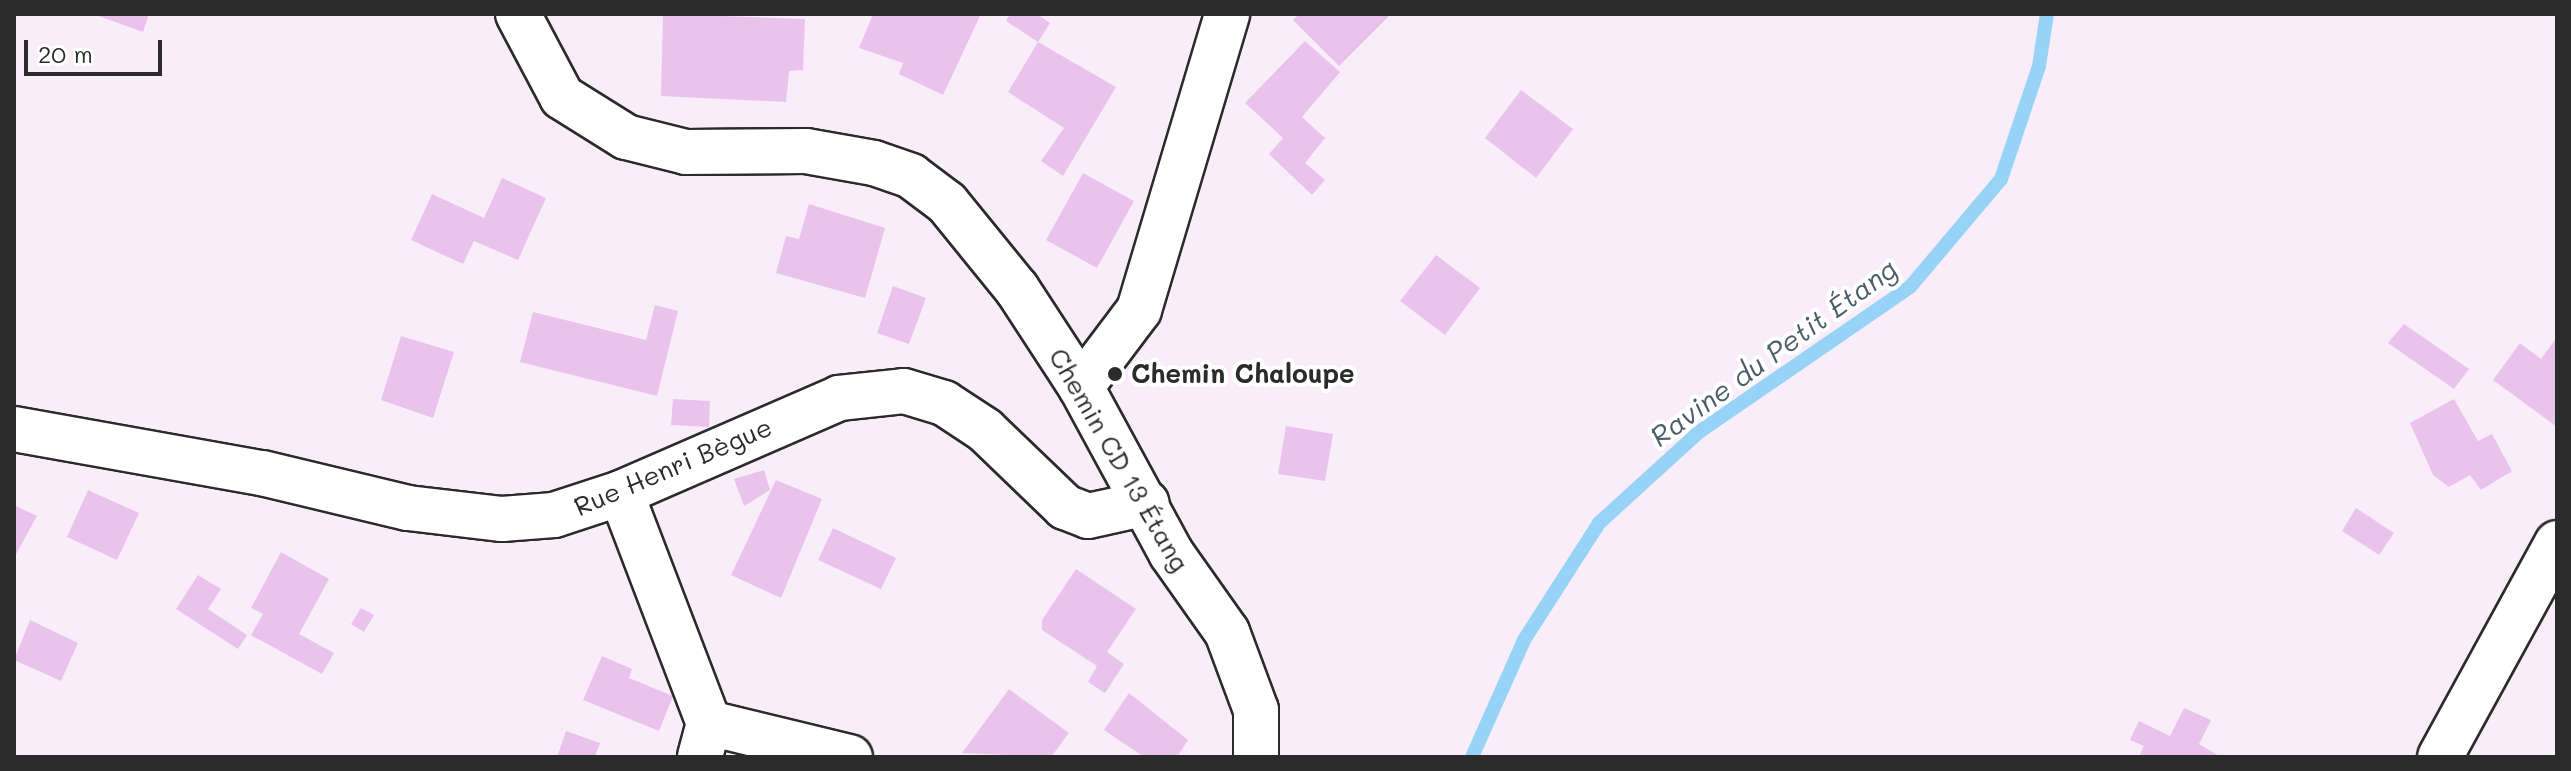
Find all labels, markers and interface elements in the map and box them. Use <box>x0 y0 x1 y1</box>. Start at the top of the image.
scale bar <box>28 24 166 74</box>
text: 20 m <box>38 38 93 69</box>
water label: Ravine du Petit Étang <box>1643 251 1903 453</box>
street label: Chemin CD 13 Étang <box>1042 343 1196 577</box>
place label: Chemin Chaloupe <box>1131 358 1355 390</box>
marker: Chemin Chaloupe <box>1106 365 1124 383</box>
street label: Rue Henri Bègue <box>569 411 777 523</box>

